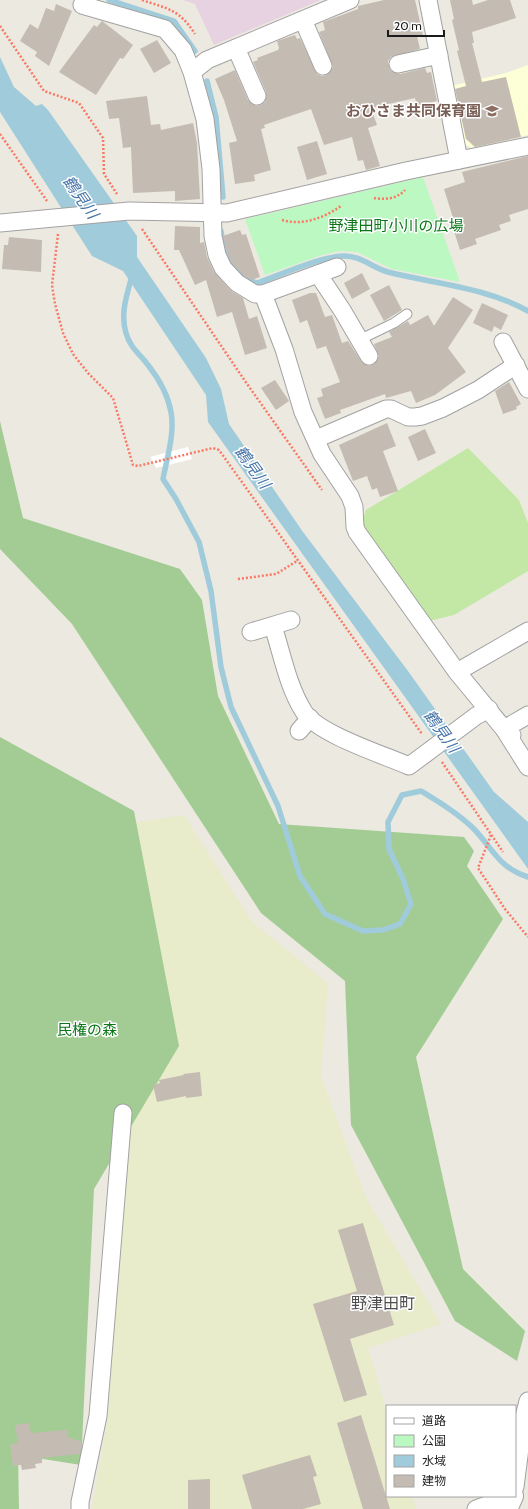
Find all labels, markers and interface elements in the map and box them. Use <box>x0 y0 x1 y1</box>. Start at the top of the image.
scale bar <box>388 12 444 38</box>
text: 20 m <box>394 18 422 33</box>
place label: おひさま共同保育園 <box>346 102 481 120</box>
school or university icon: おひさま共同保育園 <box>484 103 500 119</box>
water label: 鶴見川 <box>59 172 103 224</box>
park label: 野津田町小川の広場 <box>328 217 464 235</box>
water label: 鶴見川 <box>231 442 276 494</box>
water label: 鶴見川 <box>420 706 465 758</box>
park label: 民権の森 <box>57 1021 117 1039</box>
district label: 野津田町 <box>351 1294 415 1313</box>
legend <box>386 1405 516 1497</box>
text: 道路 <box>422 1413 446 1428</box>
text: 公園 <box>422 1433 446 1448</box>
text: 水域 <box>422 1453 446 1468</box>
text: 建物 <box>422 1473 446 1488</box>

